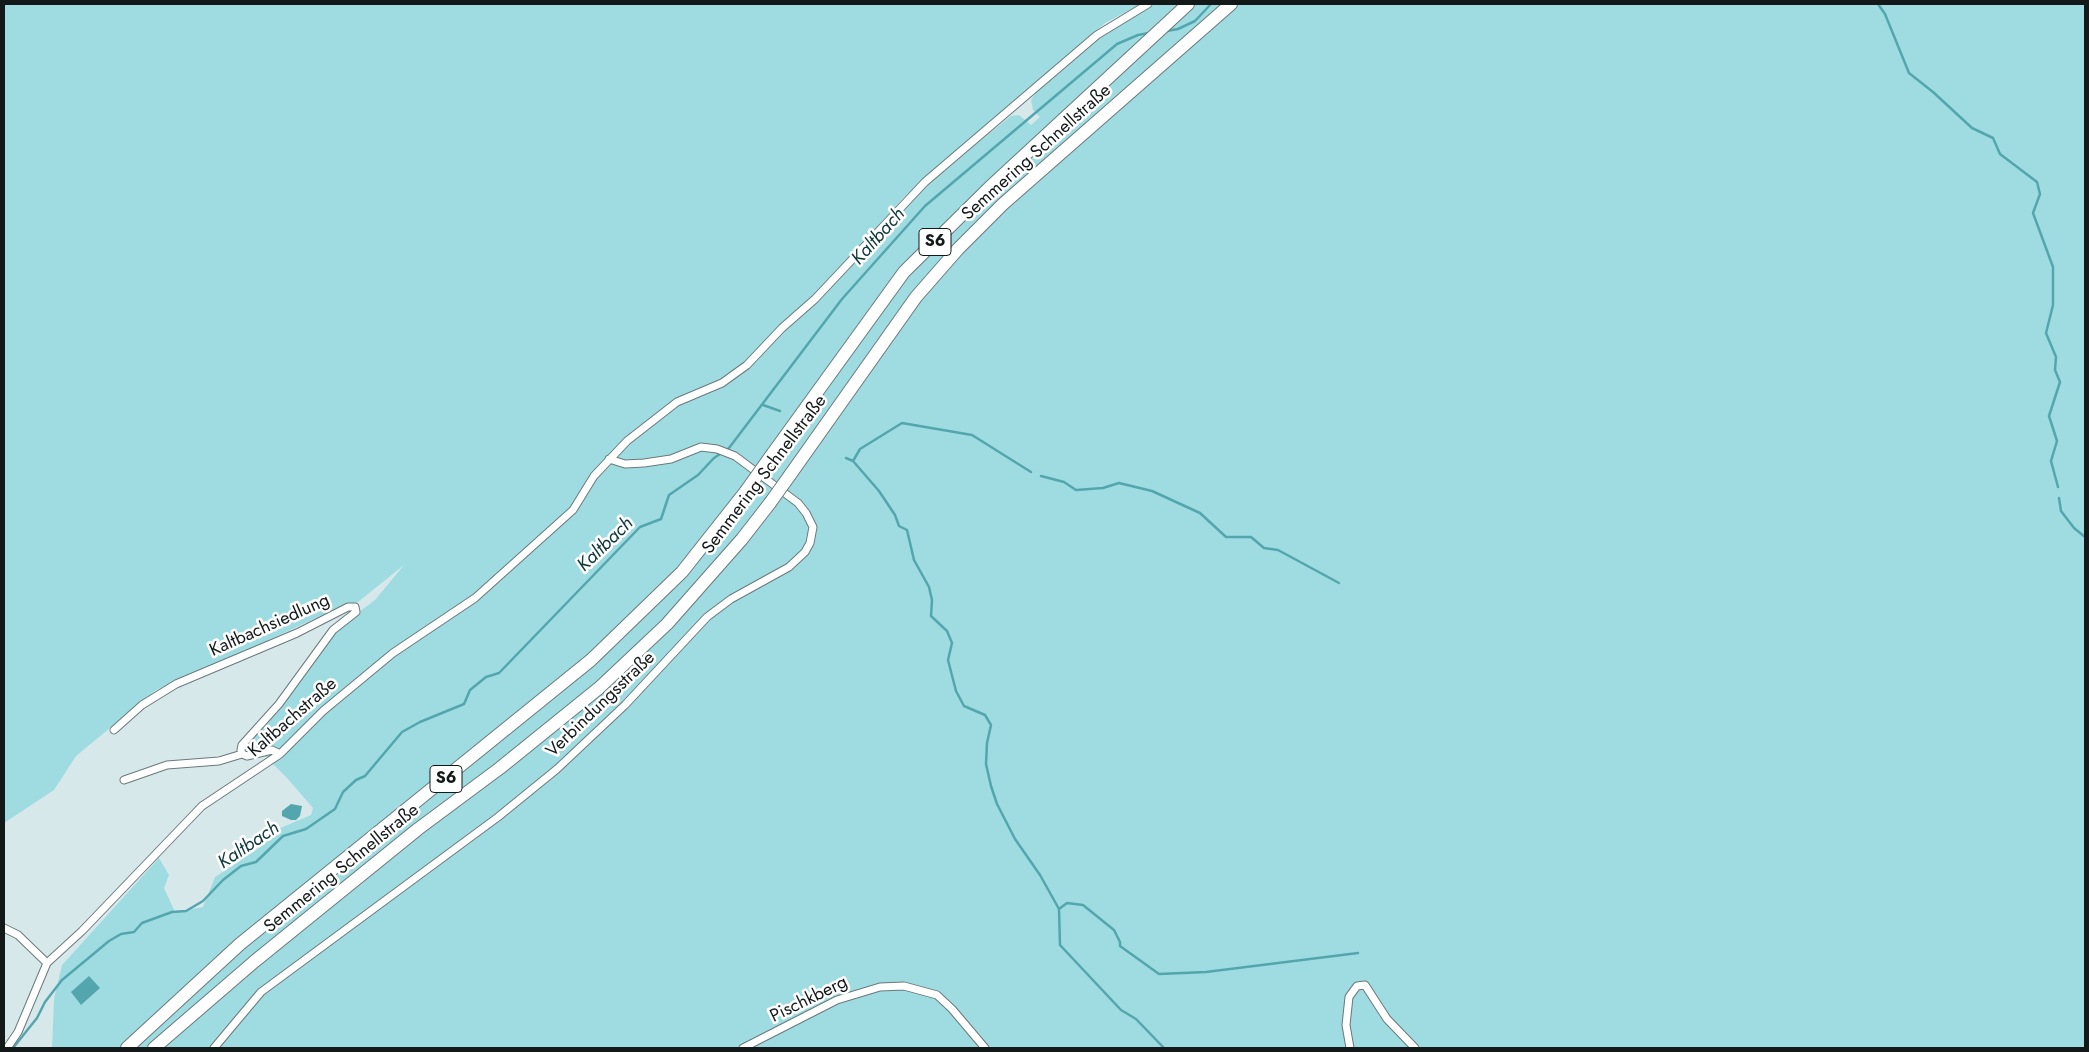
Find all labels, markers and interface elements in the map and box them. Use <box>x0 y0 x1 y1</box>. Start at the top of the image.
street label: Semmering Schnellstraße <box>958 80 1116 226</box>
water label: Kaltbach <box>847 204 911 270</box>
road number: S6 <box>919 228 951 256</box>
street label: Semmering Schnellstraße <box>698 391 832 559</box>
water label: Kaltbach <box>573 513 639 577</box>
street label: Kaltbachsiedlung <box>207 590 333 662</box>
street label: Verbindungsstraße <box>542 648 660 762</box>
street label: Kaltbachstraße <box>244 674 342 762</box>
road number: S6 <box>430 766 462 792</box>
street label: Semmering Schnellstraße <box>260 800 424 938</box>
water label: Kaltbach <box>214 817 284 875</box>
street label: Pischkberg <box>767 972 851 1028</box>

